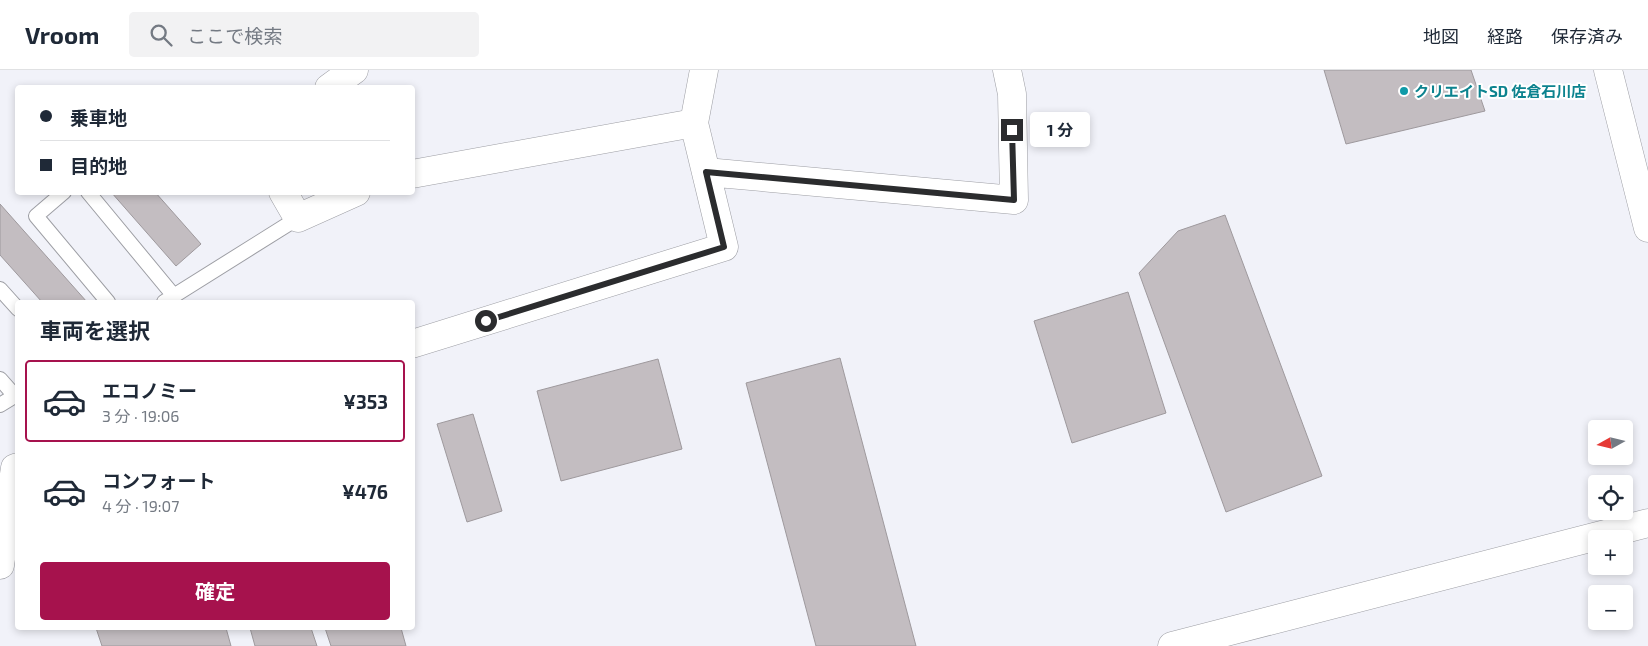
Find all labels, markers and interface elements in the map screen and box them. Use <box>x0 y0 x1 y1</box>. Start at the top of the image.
search box <box>129 12 479 57</box>
text: Vroom <box>25 20 99 49</box>
icon: search <box>147 21 175 49</box>
text: ここで検索 <box>187 24 282 47</box>
text: 地図 <box>1423 25 1459 47</box>
text: 経路 <box>1487 25 1523 47</box>
text: 保存済み <box>1551 25 1623 47</box>
place label: クリエイトSD 佐倉石川店 <box>1414 82 1586 100</box>
marker: クリエイトSD 佐倉石川店 <box>1398 85 1410 97</box>
text: 乗車地 <box>70 106 127 129</box>
callout: 1 分 <box>1030 112 1090 148</box>
route end <box>1001 119 1023 141</box>
text: 1 分 <box>1047 120 1073 139</box>
text: 目的地 <box>70 154 127 177</box>
route start <box>475 310 497 332</box>
text: 車両を選択 <box>40 317 150 343</box>
icon: car <box>42 379 87 424</box>
text: エコノミー <box>102 379 197 402</box>
text: ¥353 <box>343 390 388 413</box>
text: 3 分 · 19:06 <box>102 406 179 425</box>
north arrow <box>1588 420 1632 465</box>
map controls <box>1588 420 1633 630</box>
icon: car <box>42 469 87 514</box>
text: コンフォート <box>102 469 215 492</box>
button: locate <box>1588 475 1633 520</box>
text: ¥476 <box>342 480 388 503</box>
text: 4 分 · 19:07 <box>102 496 179 515</box>
button: + <box>1588 530 1633 575</box>
button: 確定 <box>40 562 390 620</box>
button: − <box>1588 585 1633 630</box>

